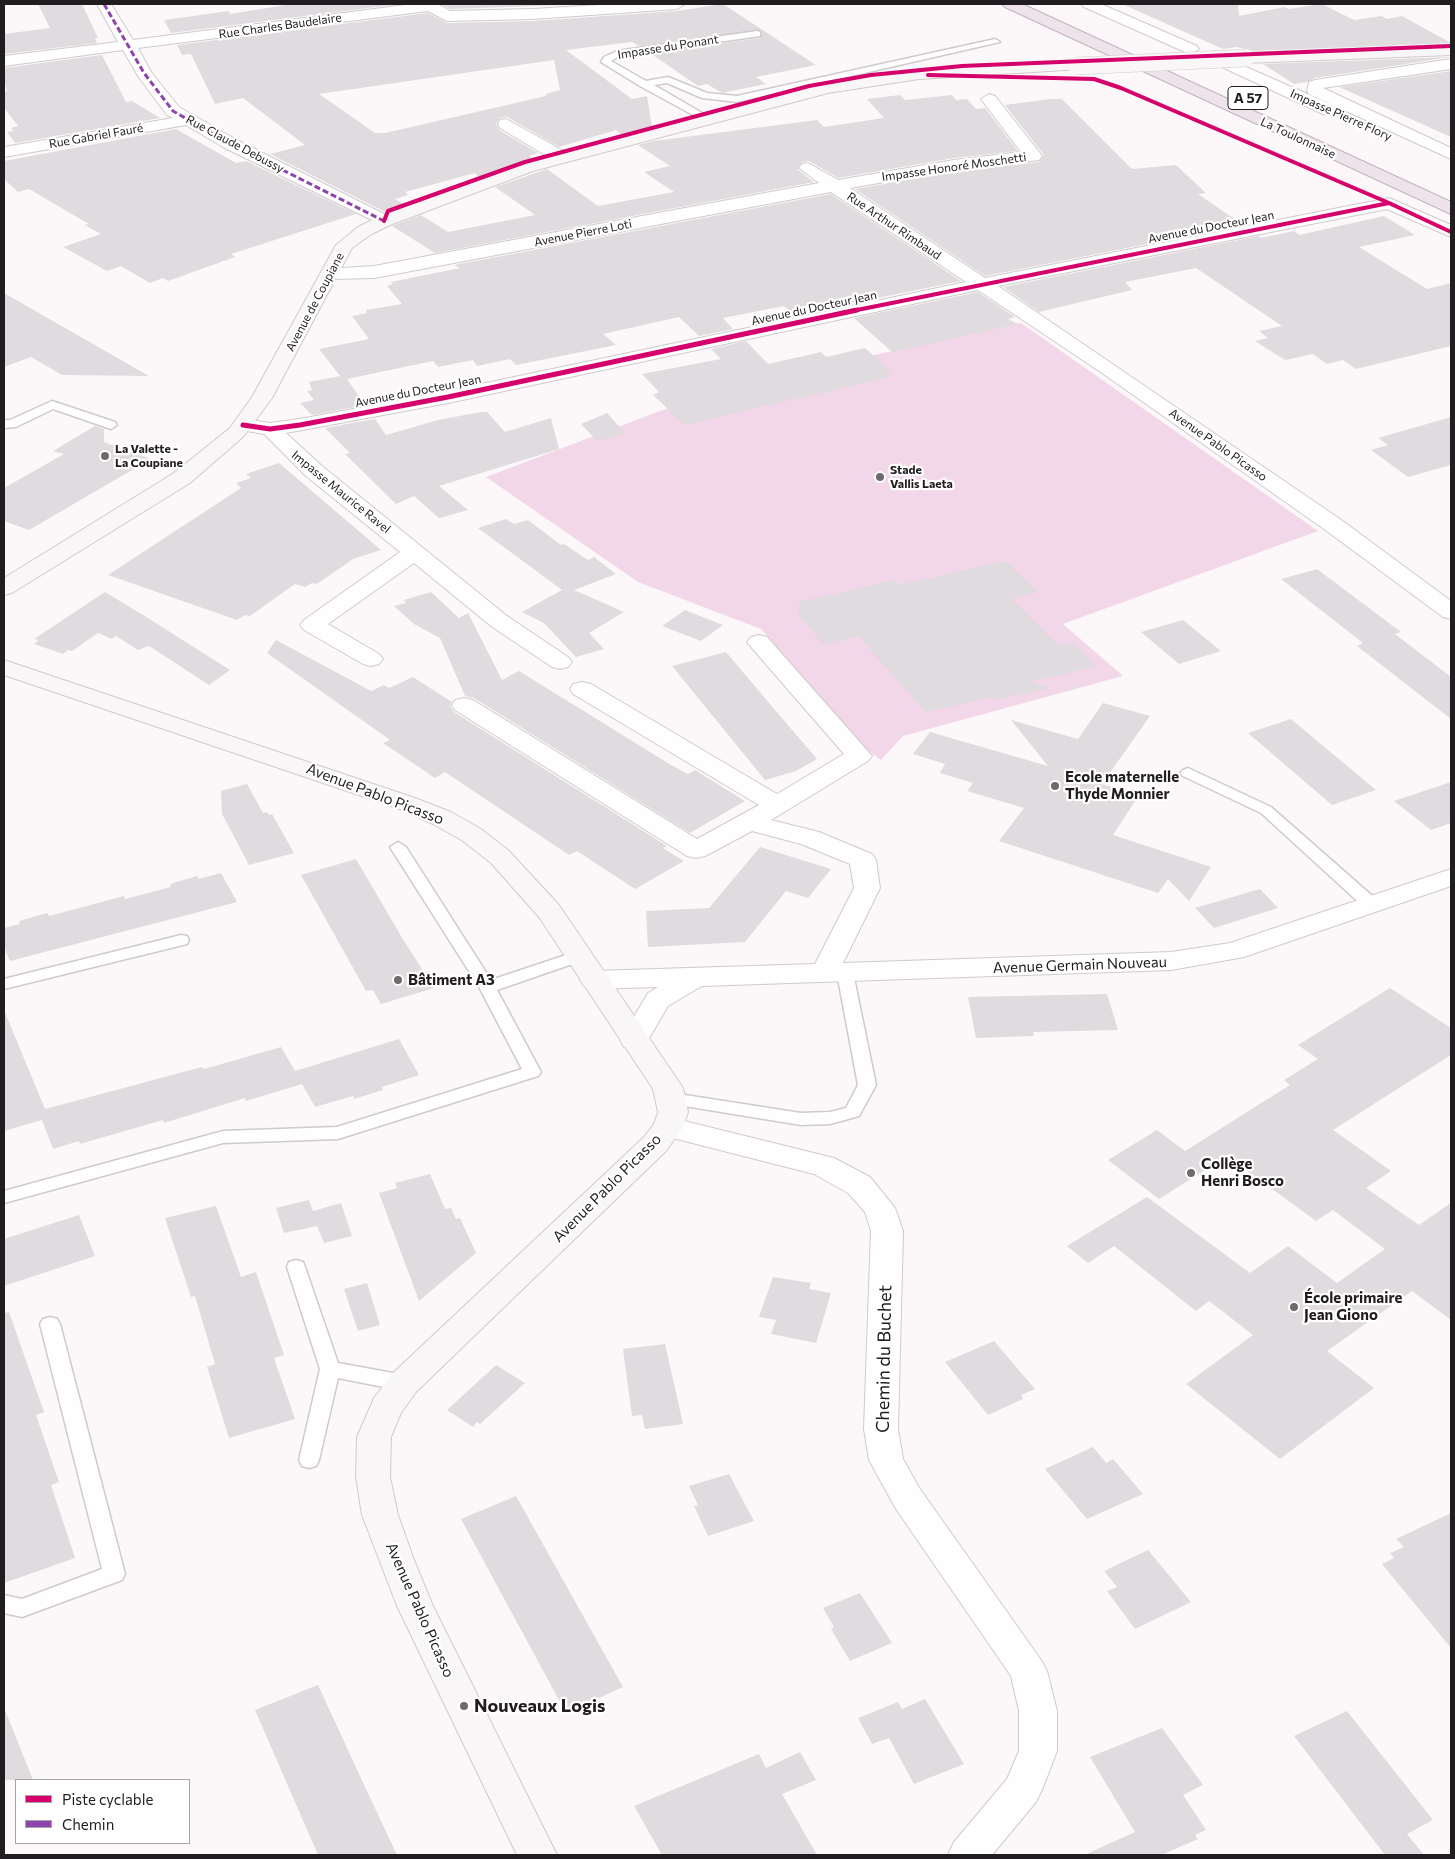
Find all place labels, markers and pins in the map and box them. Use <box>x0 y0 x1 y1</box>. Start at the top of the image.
place label: La Valette - La Coupiane <box>115 442 183 470</box>
marker: La Valette - La Coupiane <box>99 450 111 462</box>
place label: Stade Vallis Laeta <box>890 463 953 491</box>
marker: Stade Vallis Laeta <box>874 471 886 483</box>
place label: Ecole maternelle Thyde Monnier <box>1065 768 1179 803</box>
marker: Ecole maternelle Thyde Monnier <box>1049 780 1061 792</box>
place label: Bâtiment A3 <box>408 971 495 989</box>
marker: Bâtiment A3 <box>392 974 404 986</box>
place label: Collège Henri Bosco <box>1201 1155 1284 1190</box>
marker: Collège Henri Bosco <box>1185 1167 1197 1179</box>
place label: École primaire Jean Giono <box>1304 1289 1402 1324</box>
marker: École primaire Jean Giono <box>1288 1301 1300 1313</box>
place label: Nouveaux Logis <box>474 1695 605 1717</box>
marker: Nouveaux Logis <box>458 1700 470 1712</box>

